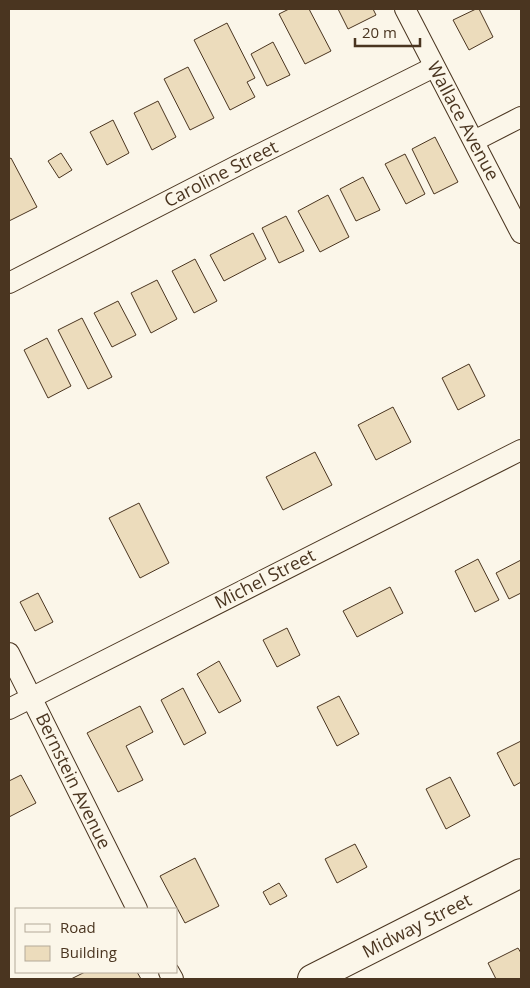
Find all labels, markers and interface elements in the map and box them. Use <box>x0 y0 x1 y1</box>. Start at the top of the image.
scale bar <box>355 15 420 47</box>
text: 20 m <box>362 22 397 42</box>
street label: Wallace Avenue <box>422 57 505 184</box>
street label: Caroline Street <box>160 134 282 212</box>
street label: Michel Street <box>210 542 319 614</box>
street label: Bernstein Avenue <box>31 709 117 852</box>
street label: Midway Street <box>358 887 475 963</box>
legend <box>15 908 178 973</box>
text: Road <box>60 917 96 937</box>
text: Building <box>60 942 117 962</box>

